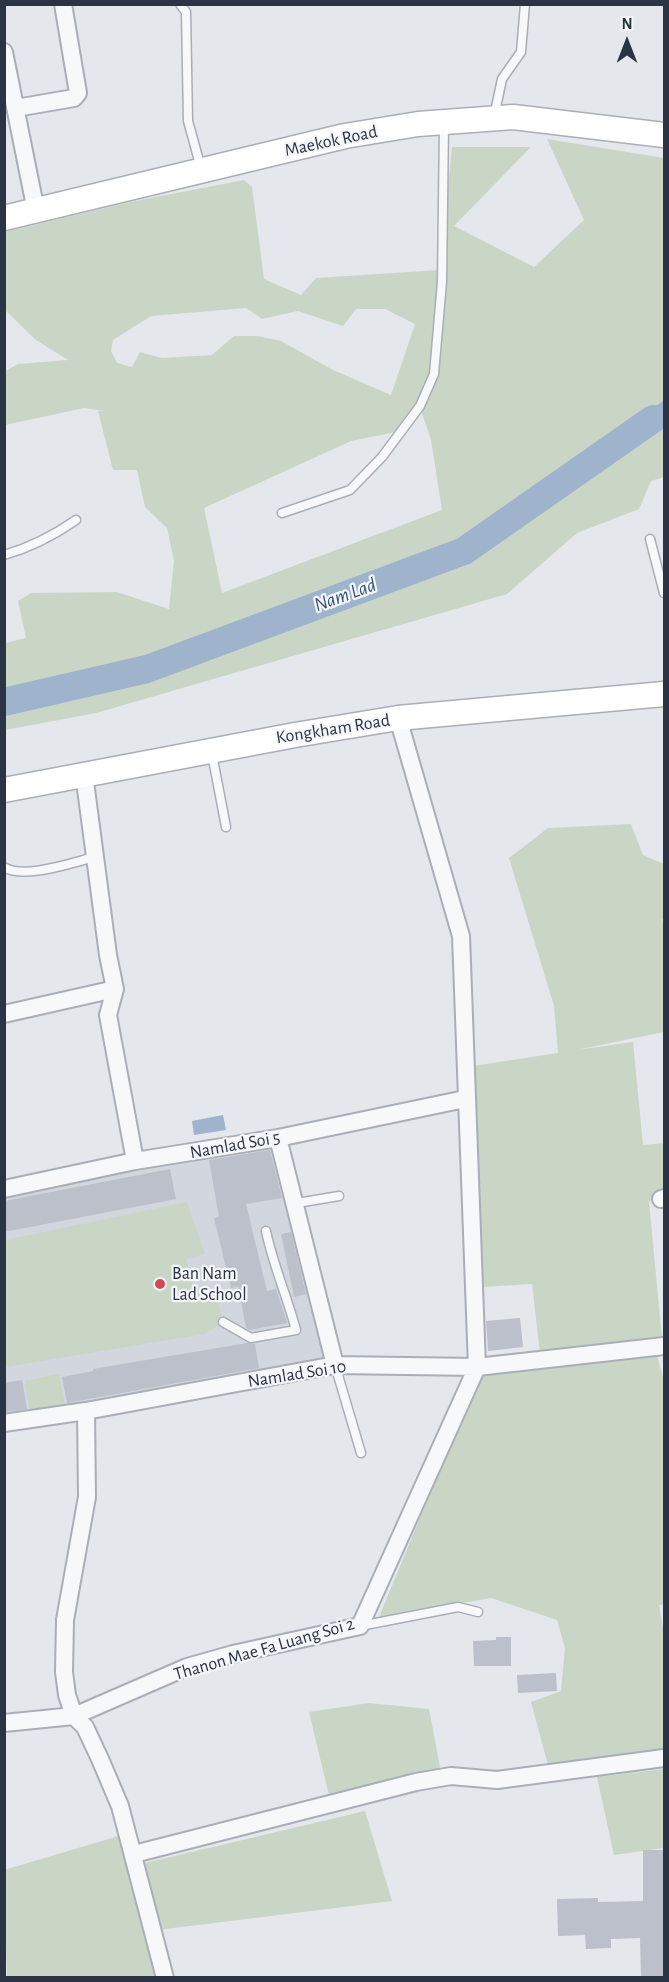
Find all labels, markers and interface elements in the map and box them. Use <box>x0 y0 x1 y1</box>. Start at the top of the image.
north arrow <box>597 12 657 72</box>
text: N <box>621 16 633 32</box>
street label: Maekok Road <box>283 121 379 161</box>
water label: Nam Lad <box>311 573 379 617</box>
street label: Kongkham Road <box>275 709 391 749</box>
street label: Namlad Soi 5 <box>188 1126 282 1164</box>
place label: Ban Nam Lad School <box>172 1263 247 1306</box>
marker: Ban Nam Lad School <box>153 1277 167 1291</box>
street label: Namlad Soi 10 <box>246 1356 348 1392</box>
street label: Thanon Mae Fa Luang Soi 2 <box>171 1613 357 1685</box>

